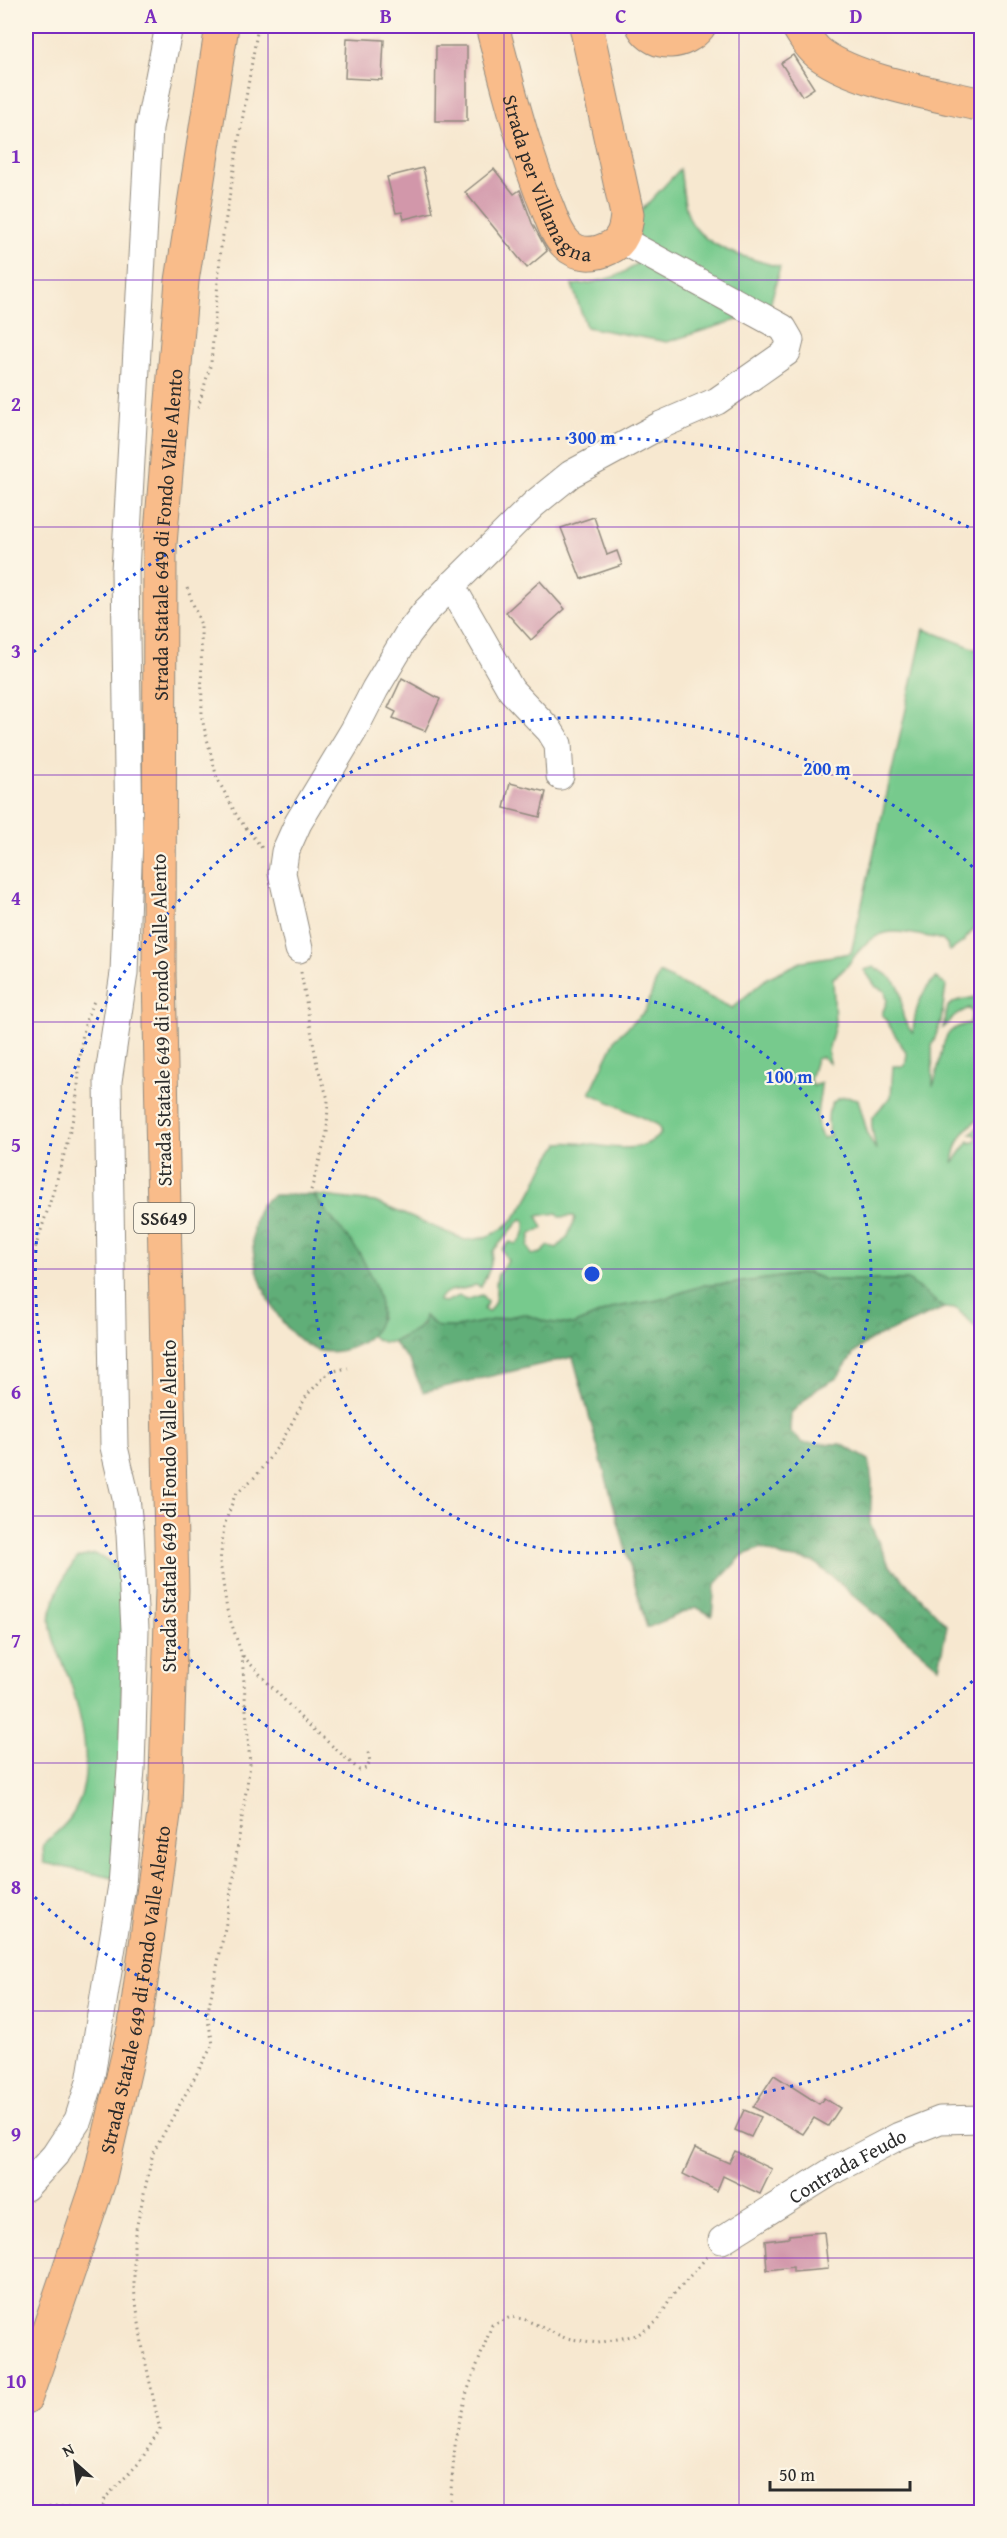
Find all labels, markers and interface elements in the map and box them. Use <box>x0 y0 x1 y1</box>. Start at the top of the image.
text: A <box>145 1 158 30</box>
text: B <box>380 1 392 30</box>
text: C <box>615 1 627 30</box>
text: D <box>849 1 863 30</box>
street label: Strada per Villamagna <box>496 91 593 268</box>
text: 1 <box>11 141 21 170</box>
street label: Strada Statale 649 di Fondo Valle Alento <box>145 367 189 701</box>
text: 2 <box>11 389 21 418</box>
text: 300 m <box>568 424 616 451</box>
text: 3 <box>11 636 21 665</box>
text: 200 m <box>803 755 851 782</box>
street label: Strada Statale 649 di Fondo Valle Alento <box>144 853 178 1187</box>
text: 4 <box>11 883 21 912</box>
text: 100 m <box>765 1063 813 1090</box>
text: 5 <box>11 1130 21 1159</box>
road number: SS649 <box>134 1203 194 1233</box>
centre of rings <box>582 1264 602 1284</box>
street label: Strada Statale 649 di Fondo Valle Alento <box>154 1340 183 1672</box>
text: 6 <box>11 1377 21 1406</box>
text: 7 <box>11 1625 21 1654</box>
street label: Strada Statale 649 di Fondo Valle Alento <box>91 1824 177 2156</box>
text: 8 <box>11 1872 21 1901</box>
text: 9 <box>11 2119 21 2148</box>
street label: Contrada Feudo <box>782 2120 910 2210</box>
text: 10 <box>6 2366 26 2395</box>
north arrow <box>45 2433 105 2493</box>
text: N <box>58 2437 79 2463</box>
scale bar <box>770 2454 910 2492</box>
text: 50 m <box>779 2461 815 2488</box>

